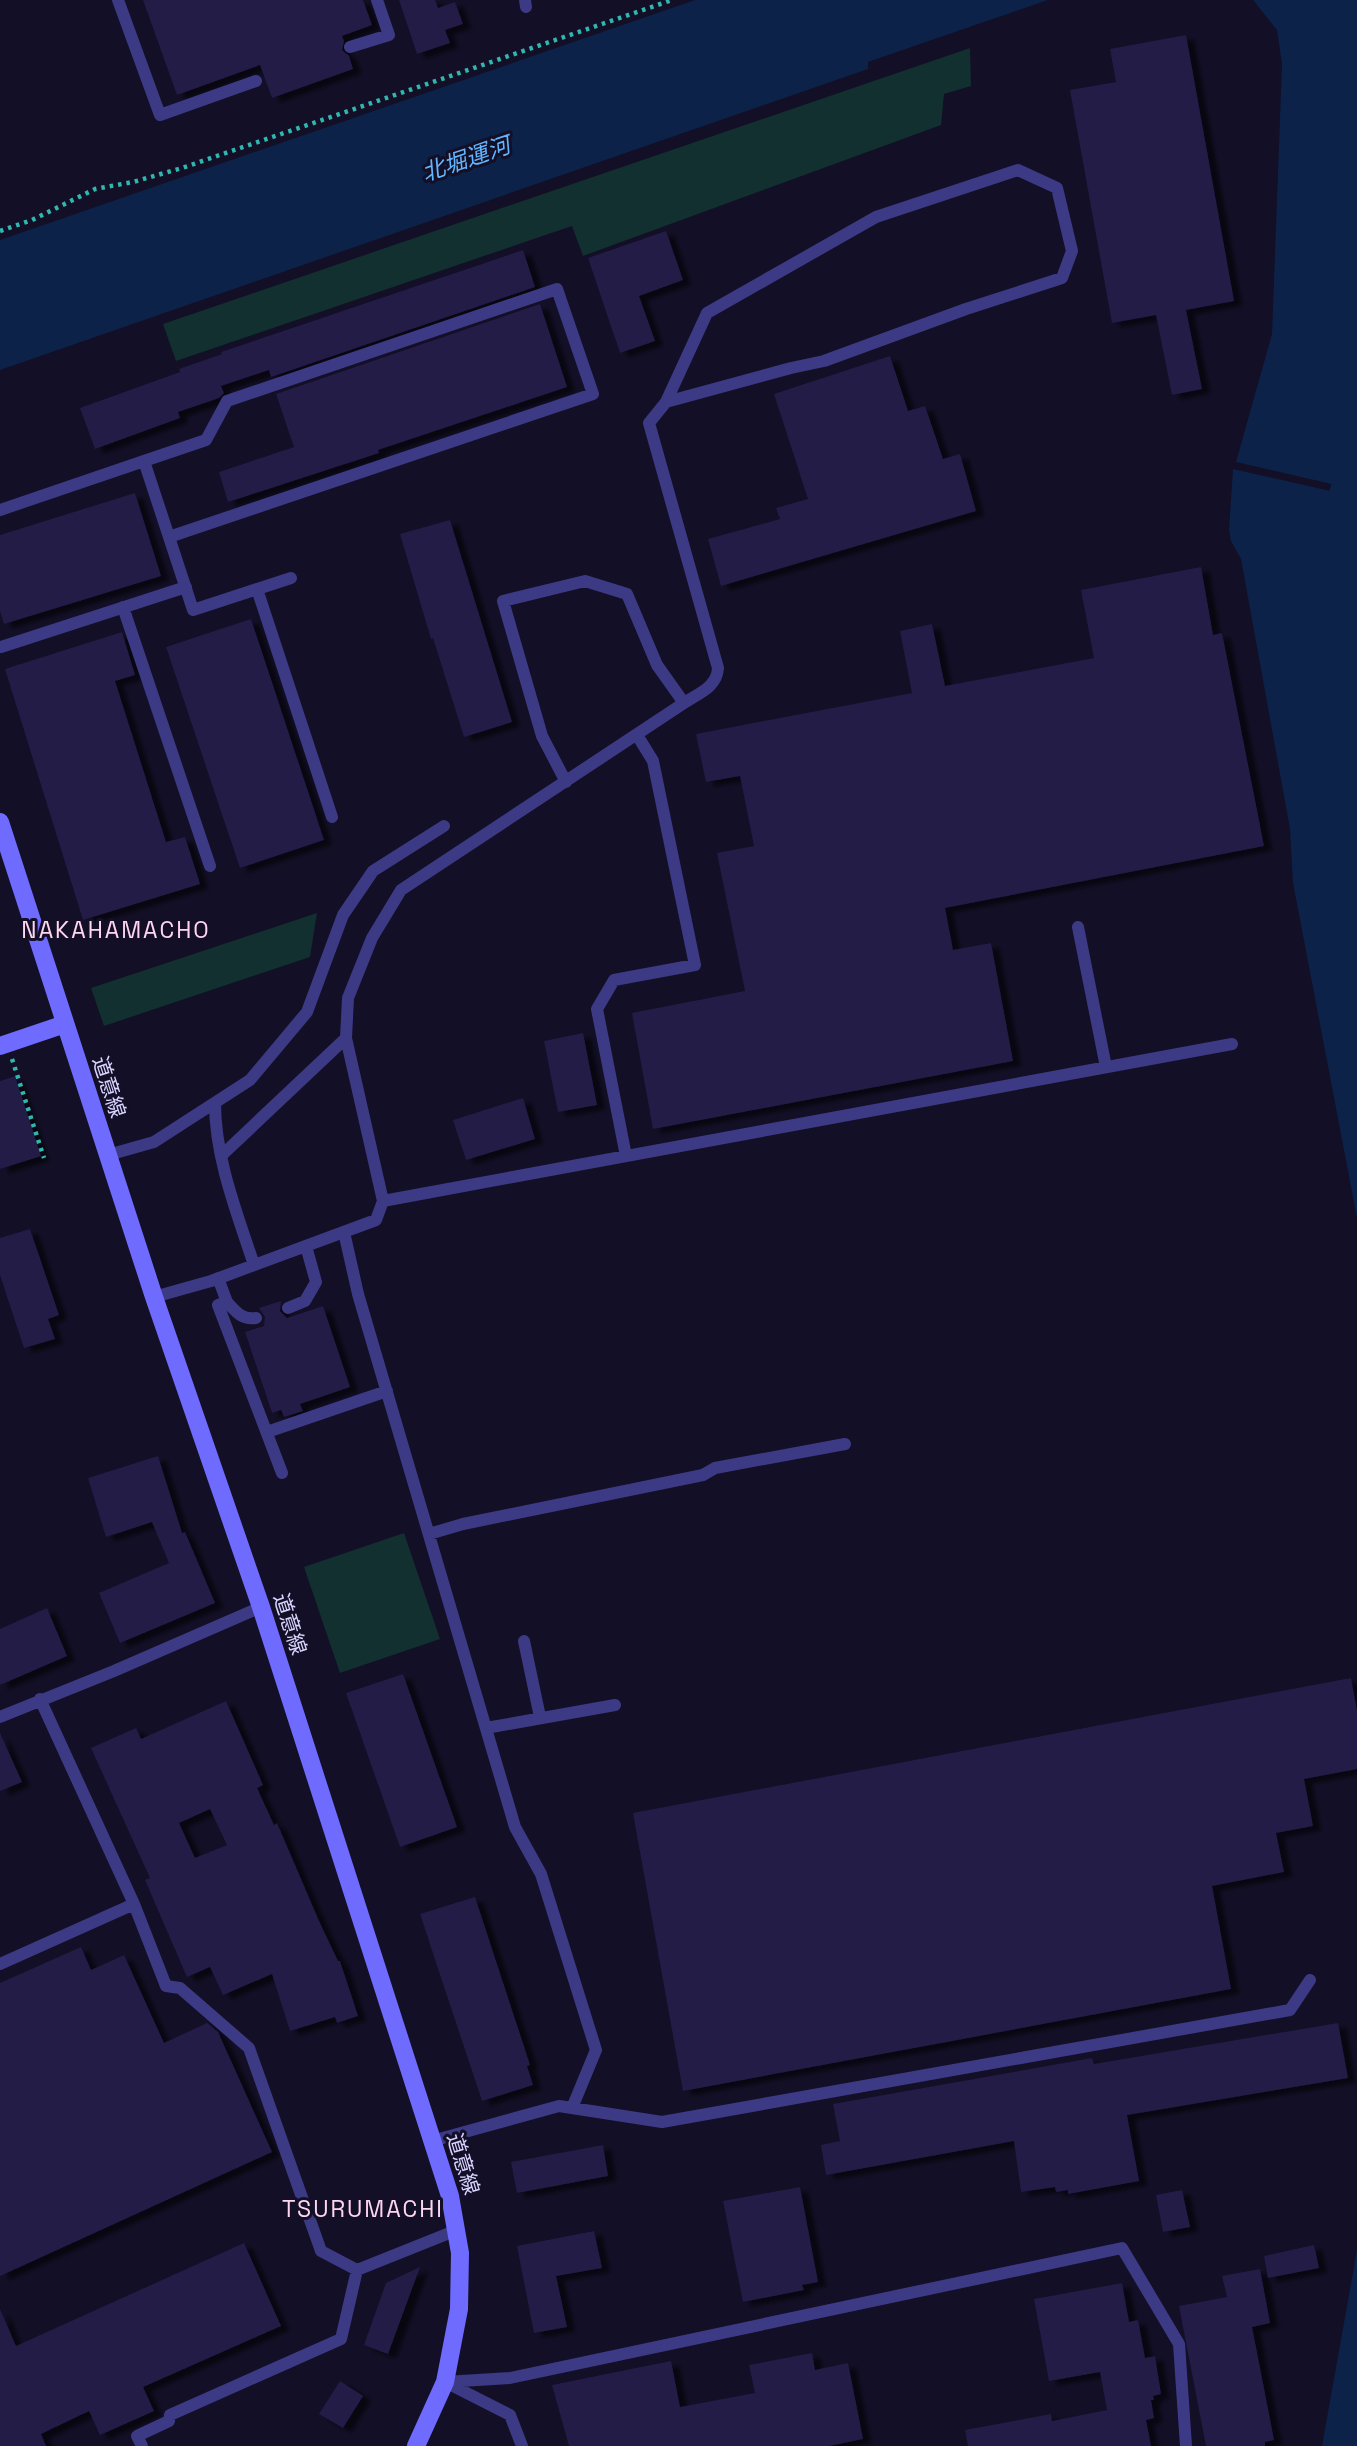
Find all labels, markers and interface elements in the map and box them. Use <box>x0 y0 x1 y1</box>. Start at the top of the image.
water label: 北堀運河 <box>418 129 518 188</box>
district label: NAKAHAMACHO <box>21 915 211 945</box>
street label: 道意線 <box>87 1053 132 1121</box>
street label: 道意線 <box>268 1590 313 1658</box>
street label: 道意線 <box>441 2130 486 2198</box>
district label: TSURUMACHI <box>282 2194 444 2224</box>

